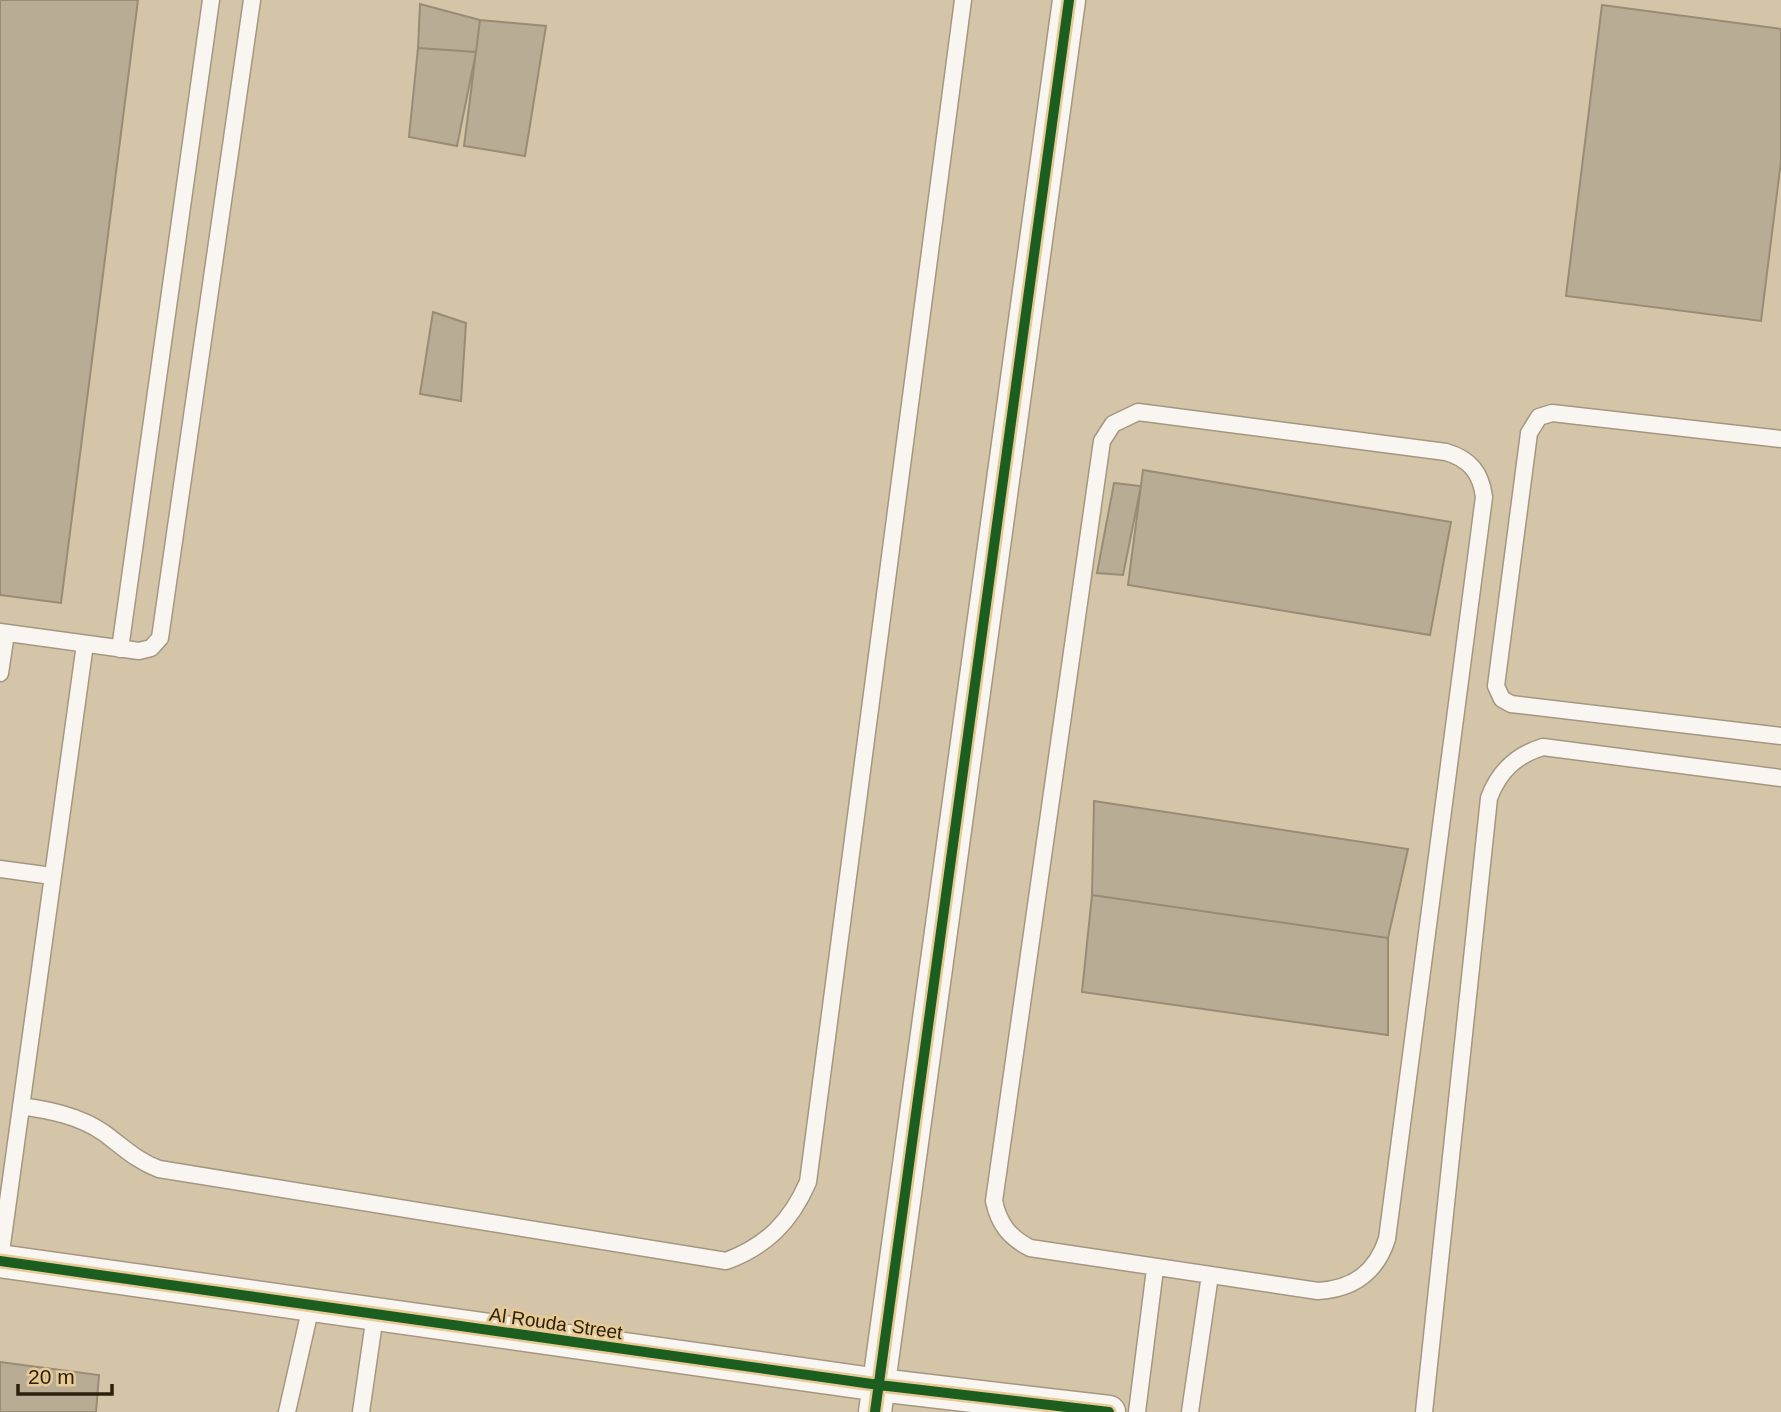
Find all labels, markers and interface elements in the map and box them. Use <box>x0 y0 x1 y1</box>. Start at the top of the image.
street label: Al Rouda Street <box>488 1304 625 1343</box>
scale bar <box>18 1352 112 1396</box>
text: 20 m <box>28 1365 75 1388</box>

